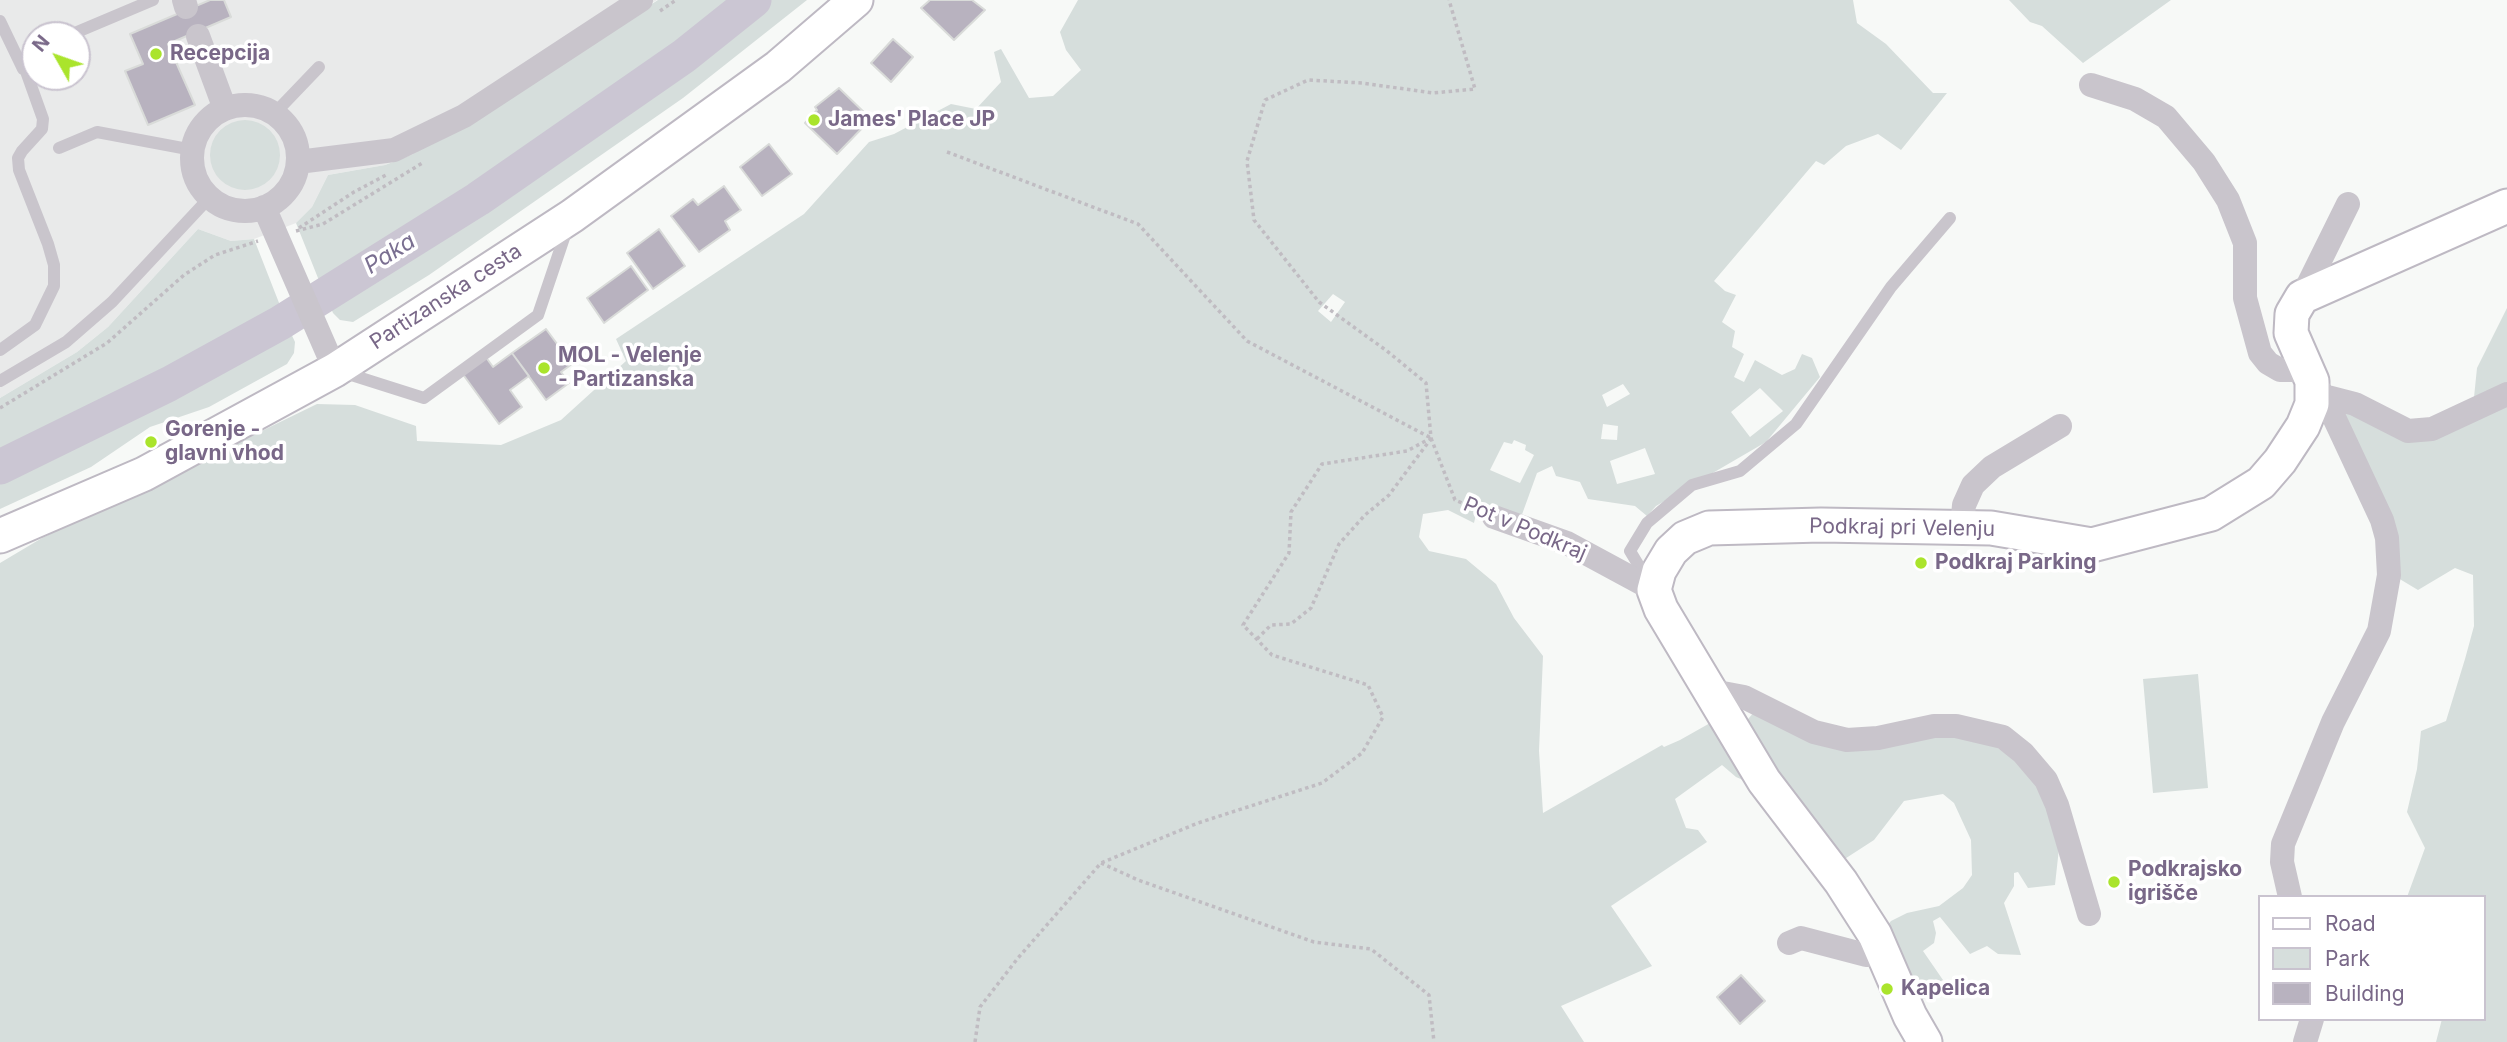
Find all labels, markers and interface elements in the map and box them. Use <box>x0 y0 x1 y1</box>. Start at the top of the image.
north arrow <box>21 21 91 91</box>
text: N <box>28 31 55 56</box>
place label: Recepcija <box>170 41 270 67</box>
marker: Recepcija <box>148 46 164 62</box>
place label: James' Place JP <box>828 107 995 133</box>
marker: James' Place JP <box>806 112 822 128</box>
water label: Paka <box>359 228 421 280</box>
street label: Partizanska cesta <box>366 239 526 355</box>
place label: MOL - Velenje - Partizanska <box>558 343 702 393</box>
marker: MOL - Velenje - Partizanska <box>536 360 552 376</box>
place label: Gorenje - glavni vhod <box>165 417 284 467</box>
marker: Gorenje - glavni vhod <box>143 434 159 450</box>
street label: Pot v Podkraj <box>1460 492 1590 566</box>
street label: Podkraj pri Velenju <box>1809 514 1995 542</box>
place label: Podkraj Parking <box>1935 550 2096 576</box>
marker: Podkraj Parking <box>1913 555 1929 571</box>
place label: Podkrajsko igrišče <box>2128 857 2242 907</box>
marker: Podkrajsko igrišče <box>2106 874 2122 890</box>
legend <box>2258 895 2486 1021</box>
text: Road <box>2325 911 2376 936</box>
text: Park <box>2325 946 2370 971</box>
place label: Kapelica <box>1901 976 1990 1002</box>
marker: Kapelica <box>1879 981 1895 997</box>
text: Building <box>2325 981 2405 1006</box>

